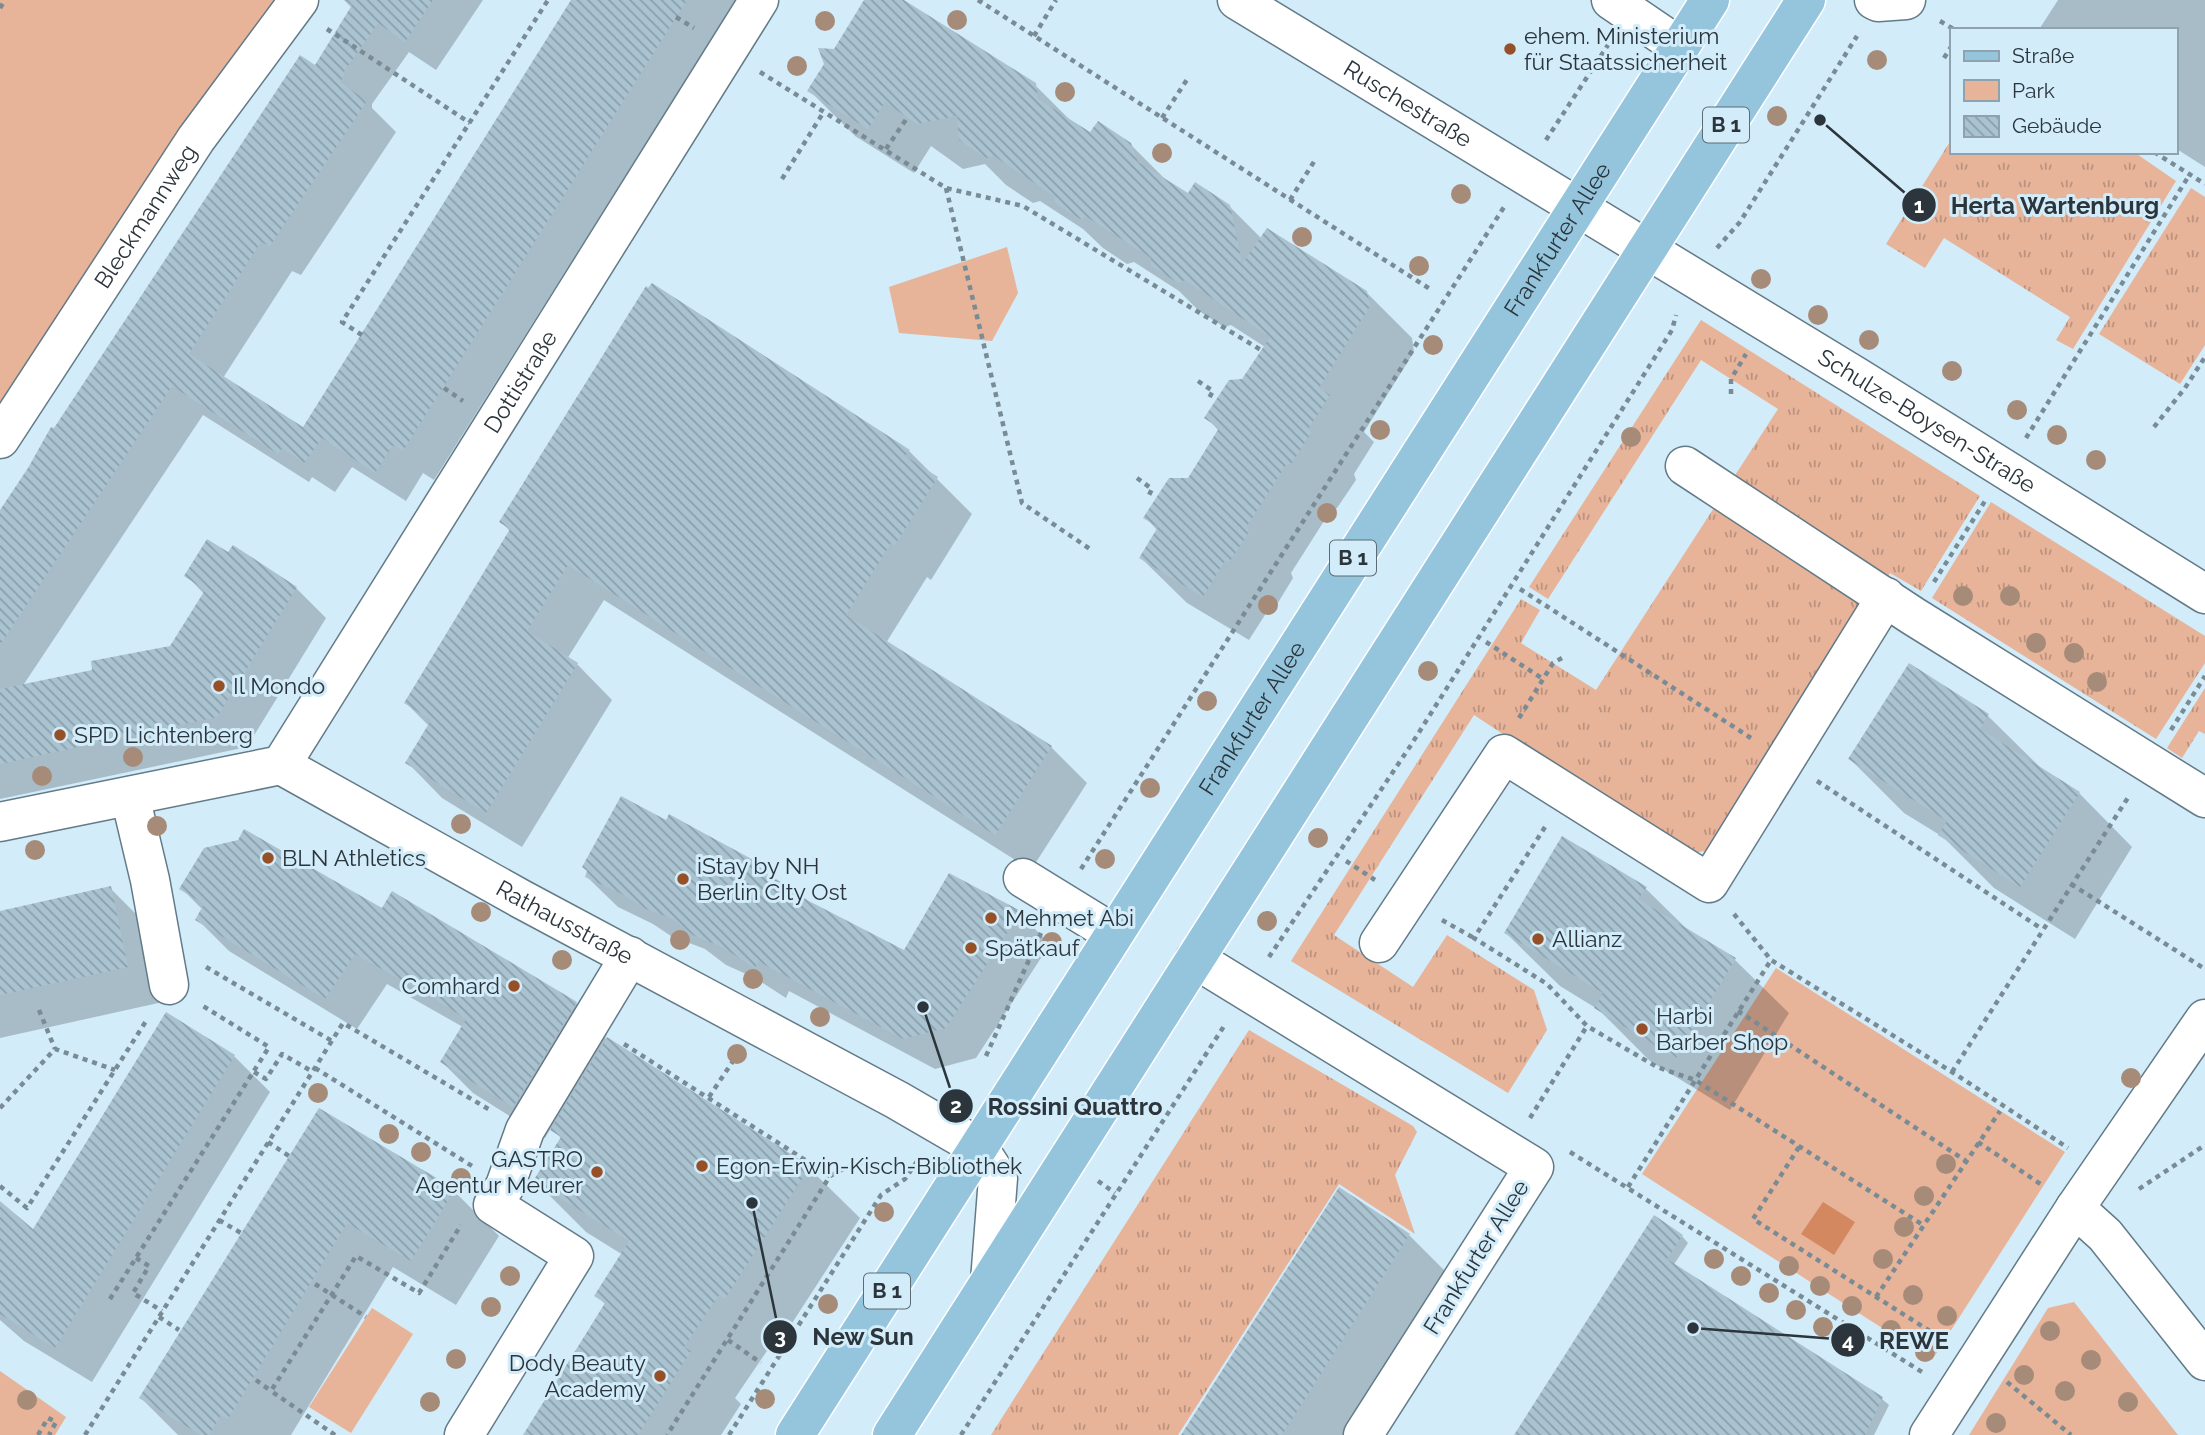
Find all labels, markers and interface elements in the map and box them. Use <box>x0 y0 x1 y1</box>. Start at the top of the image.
place label: ehem. Ministerium für Staatssicherheit <box>1524 22 1728 75</box>
legend <box>1950 28 2177 154</box>
marker: ehem. Ministerium für Staatssicherheit <box>1502 41 1518 57</box>
text: Straße <box>2012 43 2074 68</box>
street label: Ruschestraße <box>1339 54 1477 153</box>
text: Park <box>2012 78 2055 103</box>
road number: B 1 <box>1703 108 1749 142</box>
text: Gebäude <box>2012 113 2102 138</box>
street label: Bleckmannweg <box>88 139 202 293</box>
street label: Frankfurter Allee <box>1498 157 1616 321</box>
callout: Herta Wartenburg <box>1902 183 2174 228</box>
text: Herta Wartenburg <box>1951 191 2159 220</box>
text: 1 <box>1914 193 1924 218</box>
street label: Dottistraße <box>478 325 562 438</box>
street label: Schulze-Boysen-Straße <box>1813 343 2041 498</box>
road number: B 1 <box>1330 540 1376 576</box>
street label: Frankfurter Allee <box>1193 636 1311 800</box>
place label: Il Mondo <box>233 672 325 699</box>
marker: Il Mondo <box>211 678 227 694</box>
place label: SPD Lichtenberg <box>74 721 253 748</box>
marker: SPD Lichtenberg <box>52 727 68 743</box>
place label: BLN Athletics <box>282 844 426 871</box>
marker: BLN Athletics <box>260 850 276 866</box>
place label: iStay by NH Berlin CIty Ost <box>697 852 848 905</box>
marker: iStay by NH Berlin CIty Ost <box>675 871 691 887</box>
street label: Rathausstraße <box>492 874 638 969</box>
place label: Mehmet Abi <box>1005 904 1134 931</box>
marker: Mehmet Abi <box>983 910 999 926</box>
place label: Allianz <box>1552 925 1622 952</box>
marker: Allianz <box>1530 931 1546 947</box>
place label: Spätkauf <box>985 934 1081 961</box>
marker: Spätkauf <box>963 940 979 956</box>
place label: Comhard <box>401 972 500 999</box>
marker: Comhard <box>506 978 522 994</box>
place label: Harbi Barber Shop <box>1656 1002 1788 1055</box>
marker: Harbi Barber Shop <box>1634 1021 1650 1037</box>
callout: Rossini Quattro <box>939 1084 1177 1129</box>
text: Rossini Quattro <box>988 1092 1162 1121</box>
text: 2 <box>950 1093 962 1118</box>
place label: GASTRO Agentur Meurer <box>416 1145 583 1198</box>
place label: Egon-Erwin-Kisch-Bibliothek <box>716 1152 1022 1179</box>
marker: Egon-Erwin-Kisch-Bibliothek <box>694 1158 710 1174</box>
marker: GASTRO Agentur Meurer <box>589 1164 605 1180</box>
street label: Frankfurter Allee <box>1417 1175 1534 1339</box>
road number: B 1 <box>864 1274 910 1308</box>
callout: New Sun <box>763 1314 928 1359</box>
callout: REWE <box>1830 1318 1963 1363</box>
text: New Sun <box>812 1322 914 1351</box>
text: 3 <box>774 1324 786 1349</box>
text: REWE <box>1879 1326 1949 1355</box>
text: 4 <box>1842 1328 1854 1353</box>
place label: Dody Beauty Academy <box>509 1349 646 1402</box>
marker: Dody Beauty Academy <box>652 1368 668 1384</box>

